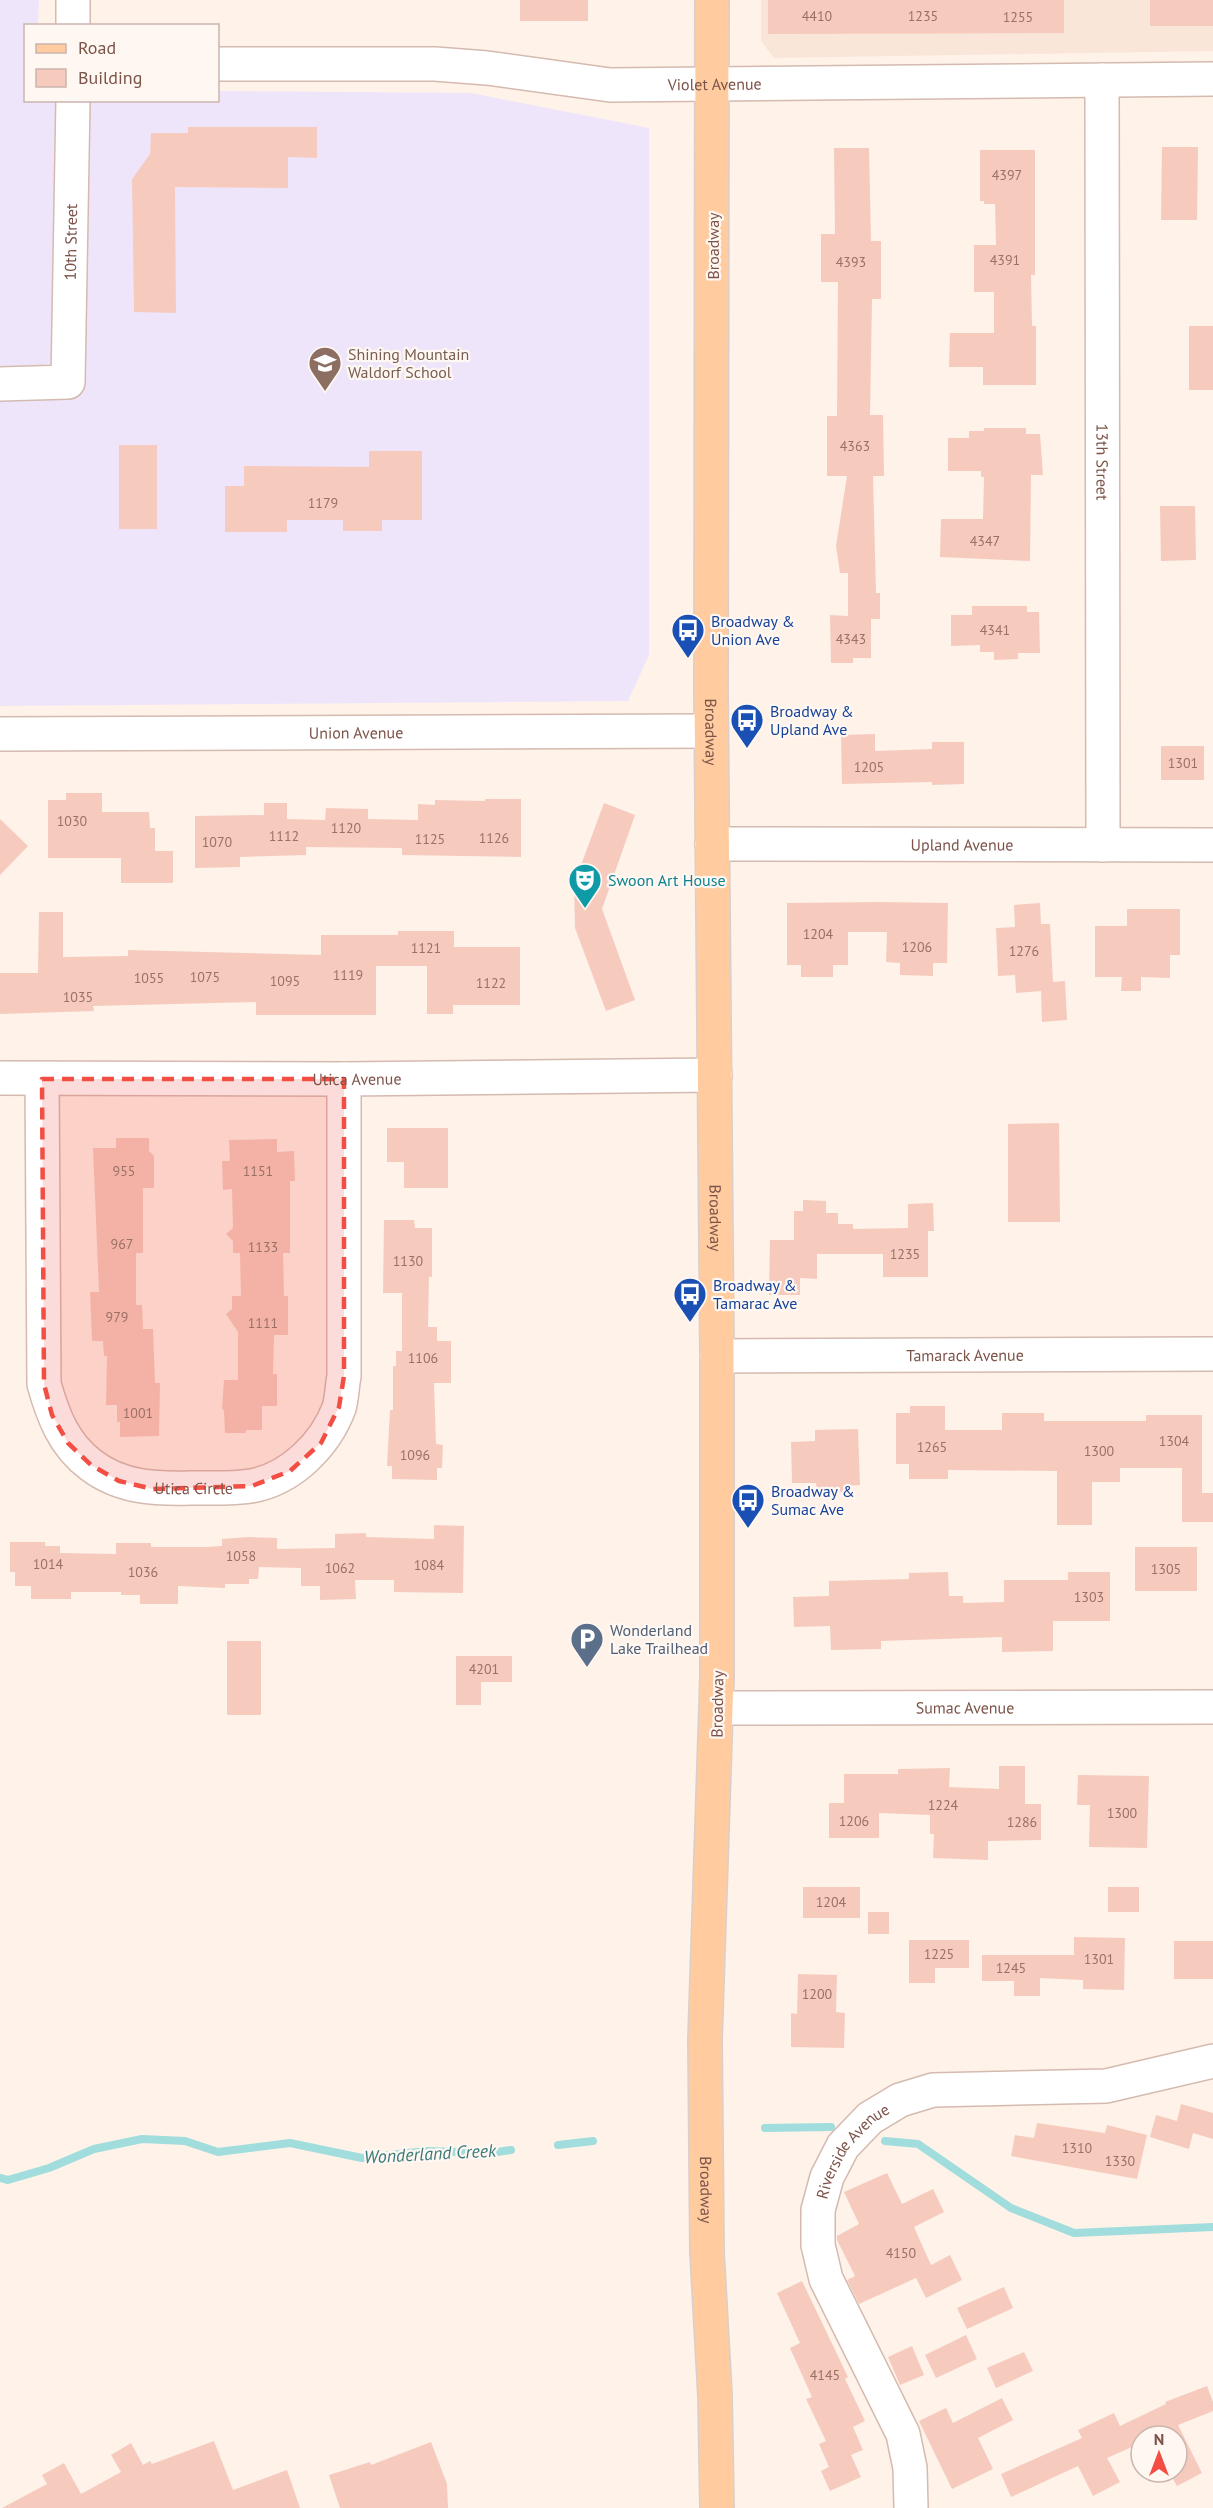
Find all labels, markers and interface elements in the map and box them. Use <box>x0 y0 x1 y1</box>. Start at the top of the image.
house number: 4410 <box>802 7 833 25</box>
house number: 1235 <box>908 7 938 25</box>
house number: 1255 <box>1003 8 1033 26</box>
legend <box>24 24 219 102</box>
text: Road <box>78 36 116 59</box>
text: Building <box>78 66 142 89</box>
street label: Violet Avenue <box>667 73 762 94</box>
house number: 4397 <box>992 166 1022 184</box>
street label: 10th Street <box>60 203 81 281</box>
street label: Broadway <box>703 212 723 280</box>
house number: 4391 <box>990 251 1020 269</box>
house number: 4393 <box>836 253 866 271</box>
place label: Shining Mountain Waldorf School <box>348 344 469 382</box>
school or university icon: Shining Mountain Waldorf School <box>307 345 343 392</box>
street label: 13th Street <box>1092 424 1113 501</box>
house number: 4363 <box>840 437 870 455</box>
house number: 1179 <box>308 494 338 512</box>
house number: 4347 <box>970 532 1000 550</box>
place label: Broadway & Union Ave <box>711 611 795 649</box>
bus stop icon: Broadway & Union Ave <box>670 612 706 659</box>
house number: 4341 <box>980 621 1010 639</box>
house number: 4343 <box>836 630 866 648</box>
street label: Broadway <box>701 698 722 766</box>
place label: Broadway & Upland Ave <box>770 701 854 739</box>
bus stop icon: Broadway & Upland Ave <box>729 702 765 749</box>
street label: Union Avenue <box>309 722 403 743</box>
house number: 1301 <box>1168 754 1198 772</box>
house number: 1205 <box>854 758 884 776</box>
house number: 1030 <box>57 812 88 830</box>
house number: 1120 <box>331 819 362 837</box>
house number: 1112 <box>269 827 299 845</box>
house number: 1126 <box>479 829 509 847</box>
house number: 1125 <box>415 830 445 848</box>
house number: 1070 <box>202 833 233 851</box>
street label: Upland Avenue <box>911 834 1013 855</box>
theatre icon: Swoon Art House <box>567 862 603 909</box>
place label: Swoon Art House <box>608 870 726 890</box>
house number: 1204 <box>803 925 834 943</box>
house number: 1206 <box>902 938 932 956</box>
house number: 1121 <box>411 939 441 957</box>
house number: 1276 <box>1009 942 1039 960</box>
house number: 1119 <box>333 966 363 984</box>
house number: 1075 <box>190 968 220 986</box>
house number: 1055 <box>134 969 164 987</box>
house number: 1095 <box>270 972 300 990</box>
house number: 1122 <box>476 974 506 992</box>
house number: 1035 <box>63 988 93 1006</box>
street label: Utica Avenue <box>312 1068 402 1089</box>
house number: 955 <box>113 1162 135 1180</box>
house number: 1151 <box>243 1162 273 1180</box>
street label: Broadway <box>705 1184 726 1252</box>
house number: 967 <box>111 1235 133 1253</box>
house number: 1133 <box>248 1238 278 1256</box>
house number: 1235 <box>890 1245 920 1263</box>
house number: 1130 <box>393 1252 424 1270</box>
place label: Broadway & Tamarac Ave <box>713 1275 798 1313</box>
bus stop icon: Broadway & Tamarac Ave <box>672 1276 708 1323</box>
house number: 979 <box>106 1308 128 1326</box>
house number: 1111 <box>248 1314 278 1332</box>
street label: Tamarack Avenue <box>906 1345 1024 1365</box>
house number: 1106 <box>408 1349 438 1367</box>
house number: 1001 <box>123 1404 153 1422</box>
house number: 1304 <box>1159 1432 1190 1450</box>
house number: 1265 <box>917 1438 947 1456</box>
house number: 1300 <box>1084 1442 1115 1460</box>
house number: 1096 <box>400 1446 430 1464</box>
street label: Utica Circle <box>154 1478 233 1498</box>
place label: Broadway & Sumac Ave <box>771 1481 855 1519</box>
bus stop icon: Broadway & Sumac Ave <box>730 1482 766 1529</box>
house number: 1058 <box>226 1547 256 1565</box>
house number: 1014 <box>33 1555 64 1573</box>
house number: 1084 <box>414 1556 445 1574</box>
house number: 1062 <box>325 1559 355 1577</box>
house number: 1305 <box>1151 1560 1181 1578</box>
house number: 1036 <box>128 1563 158 1581</box>
house number: 1303 <box>1074 1588 1104 1606</box>
place label: Wonderland Lake Trailhead <box>610 1620 708 1658</box>
parking icon: Wonderland Lake Trailhead <box>569 1621 605 1668</box>
house number: 4201 <box>469 1660 499 1678</box>
street label: Broadway <box>706 1670 728 1738</box>
street label: Sumac Avenue <box>916 1697 1014 1718</box>
house number: 1224 <box>928 1796 959 1814</box>
house number: 1300 <box>1107 1804 1138 1822</box>
house number: 1206 <box>839 1812 869 1830</box>
house number: 1286 <box>1007 1813 1037 1831</box>
house number: 1204 <box>816 1893 847 1911</box>
house number: 1225 <box>924 1945 954 1963</box>
house number: 1301 <box>1084 1950 1114 1968</box>
house number: 1245 <box>996 1959 1026 1977</box>
house number: 1200 <box>802 1985 833 2003</box>
street label: Riverside Avenue <box>812 2099 893 2201</box>
water label: Wonderland Creek <box>363 2139 498 2168</box>
house number: 1310 <box>1062 2139 1093 2157</box>
house number: 1330 <box>1105 2152 1136 2170</box>
street label: Broadway <box>696 2156 717 2224</box>
house number: 4150 <box>886 2244 917 2262</box>
house number: 4145 <box>810 2366 840 2384</box>
north arrow <box>1129 2424 1189 2484</box>
text: N <box>1154 2429 1164 2449</box>

